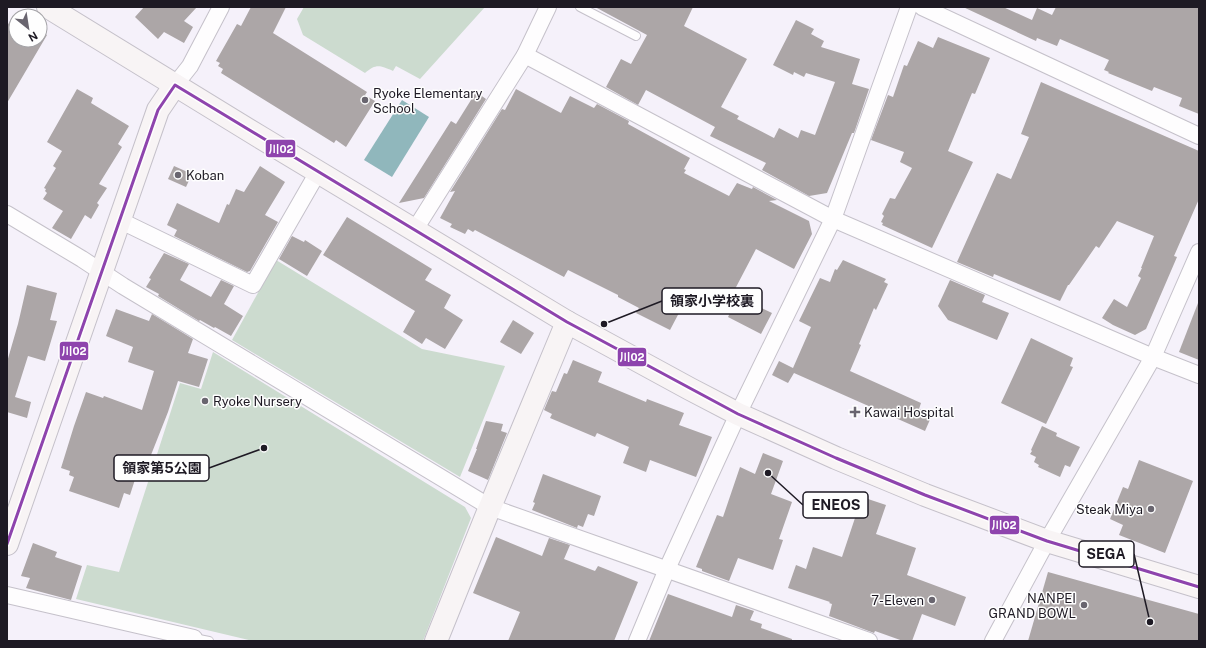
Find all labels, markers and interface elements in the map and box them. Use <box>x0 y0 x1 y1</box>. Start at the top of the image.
north arrow <box>8 8 48 48</box>
text: N <box>26 29 40 44</box>
place label: Ryoke Elementary School <box>373 86 483 116</box>
marker: Ryoke Elementary School <box>360 95 370 105</box>
line badge: 川02 <box>265 139 296 158</box>
text: 川02 <box>268 143 294 155</box>
place label: Koban <box>186 168 224 183</box>
marker: Koban <box>173 170 183 180</box>
callout: 領家小学校裏 <box>662 288 762 314</box>
text: 領家小学校裏 <box>670 293 754 309</box>
line badge: 川02 <box>59 341 89 361</box>
text: 川02 <box>61 345 87 357</box>
line badge: 川02 <box>617 347 647 367</box>
text: 川02 <box>619 351 645 363</box>
place label: Ryoke Nursery <box>213 394 302 409</box>
marker: Ryoke Nursery <box>200 396 210 406</box>
place label: Kawai Hospital <box>864 405 954 420</box>
marker: Kawai Hospital <box>849 406 861 418</box>
callout: 領家第5公園 <box>114 455 209 481</box>
text: 領家第5公園 <box>122 460 202 476</box>
callout: ENEOS <box>803 492 868 518</box>
text: ENEOS <box>811 497 861 513</box>
place label: Steak Miya <box>1076 502 1143 517</box>
marker: Steak Miya <box>1146 504 1156 514</box>
line badge: 川02 <box>989 515 1020 535</box>
text: 川02 <box>991 519 1017 531</box>
callout: SEGA <box>1079 541 1134 567</box>
text: SEGA <box>1086 546 1126 562</box>
place label: NANPEI GRAND BOWL <box>989 591 1076 621</box>
place label: 7-Eleven <box>871 593 924 608</box>
marker: 7-Eleven <box>927 595 937 605</box>
marker: NANPEI GRAND BOWL <box>1079 600 1089 610</box>

